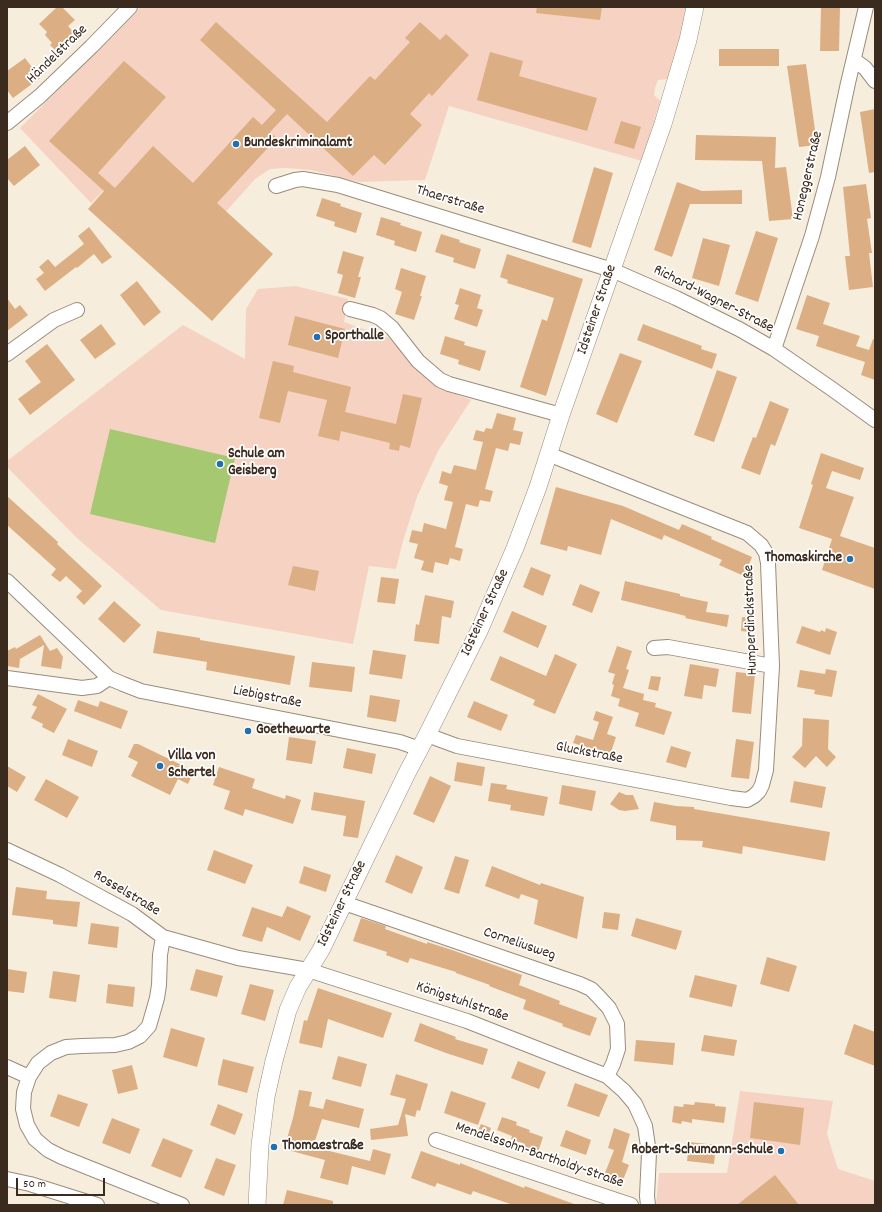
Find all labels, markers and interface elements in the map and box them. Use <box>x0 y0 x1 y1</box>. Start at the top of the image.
street label: Händelstraße <box>24 22 92 88</box>
street label: Honeggerstraße <box>790 129 828 223</box>
place label: Bundeskriminalamt <box>244 135 352 153</box>
marker: Bundeskriminalamt <box>231 139 241 149</box>
street label: Thaerstraße <box>414 182 486 220</box>
street label: Richard-Wagner-Straße <box>650 262 776 338</box>
street label: Idsteiner Straße <box>574 263 622 357</box>
place label: Sporthalle <box>325 328 384 346</box>
marker: Sporthalle <box>312 332 322 342</box>
place label: Schule am Geisberg <box>228 446 285 481</box>
marker: Schule am Geisberg <box>215 459 225 469</box>
place label: Thomaskirche <box>765 550 842 568</box>
marker: Thomaskirche <box>845 554 855 564</box>
street label: Humperdinckstraße <box>741 564 763 676</box>
street label: Idsteiner Straße <box>458 567 514 659</box>
street label: Liebigstraße <box>231 683 303 713</box>
place label: Goethewarte <box>256 722 330 740</box>
marker: Goethewarte <box>243 726 253 736</box>
street label: Gluckstraße <box>554 739 624 769</box>
place label: Villa von Schertel <box>168 748 215 783</box>
marker: Villa von Schertel <box>155 761 165 771</box>
street label: Idsteiner Straße <box>314 858 372 950</box>
street label: Rosselstraße <box>89 867 163 921</box>
street label: Corneliusweg <box>481 924 557 966</box>
street label: Königstuhlstraße <box>413 979 511 1027</box>
street label: Mendelssohn-Bartholdy-Straße <box>452 1119 626 1193</box>
place label: Thomaestraße <box>282 1138 364 1156</box>
marker: Thomaestraße <box>269 1142 279 1152</box>
place label: Robert-Schumann-Schule <box>631 1142 773 1160</box>
marker: Robert-Schumann-Schule <box>776 1146 786 1156</box>
scale bar <box>18 1170 107 1196</box>
text: 50 m <box>23 1176 46 1193</box>

